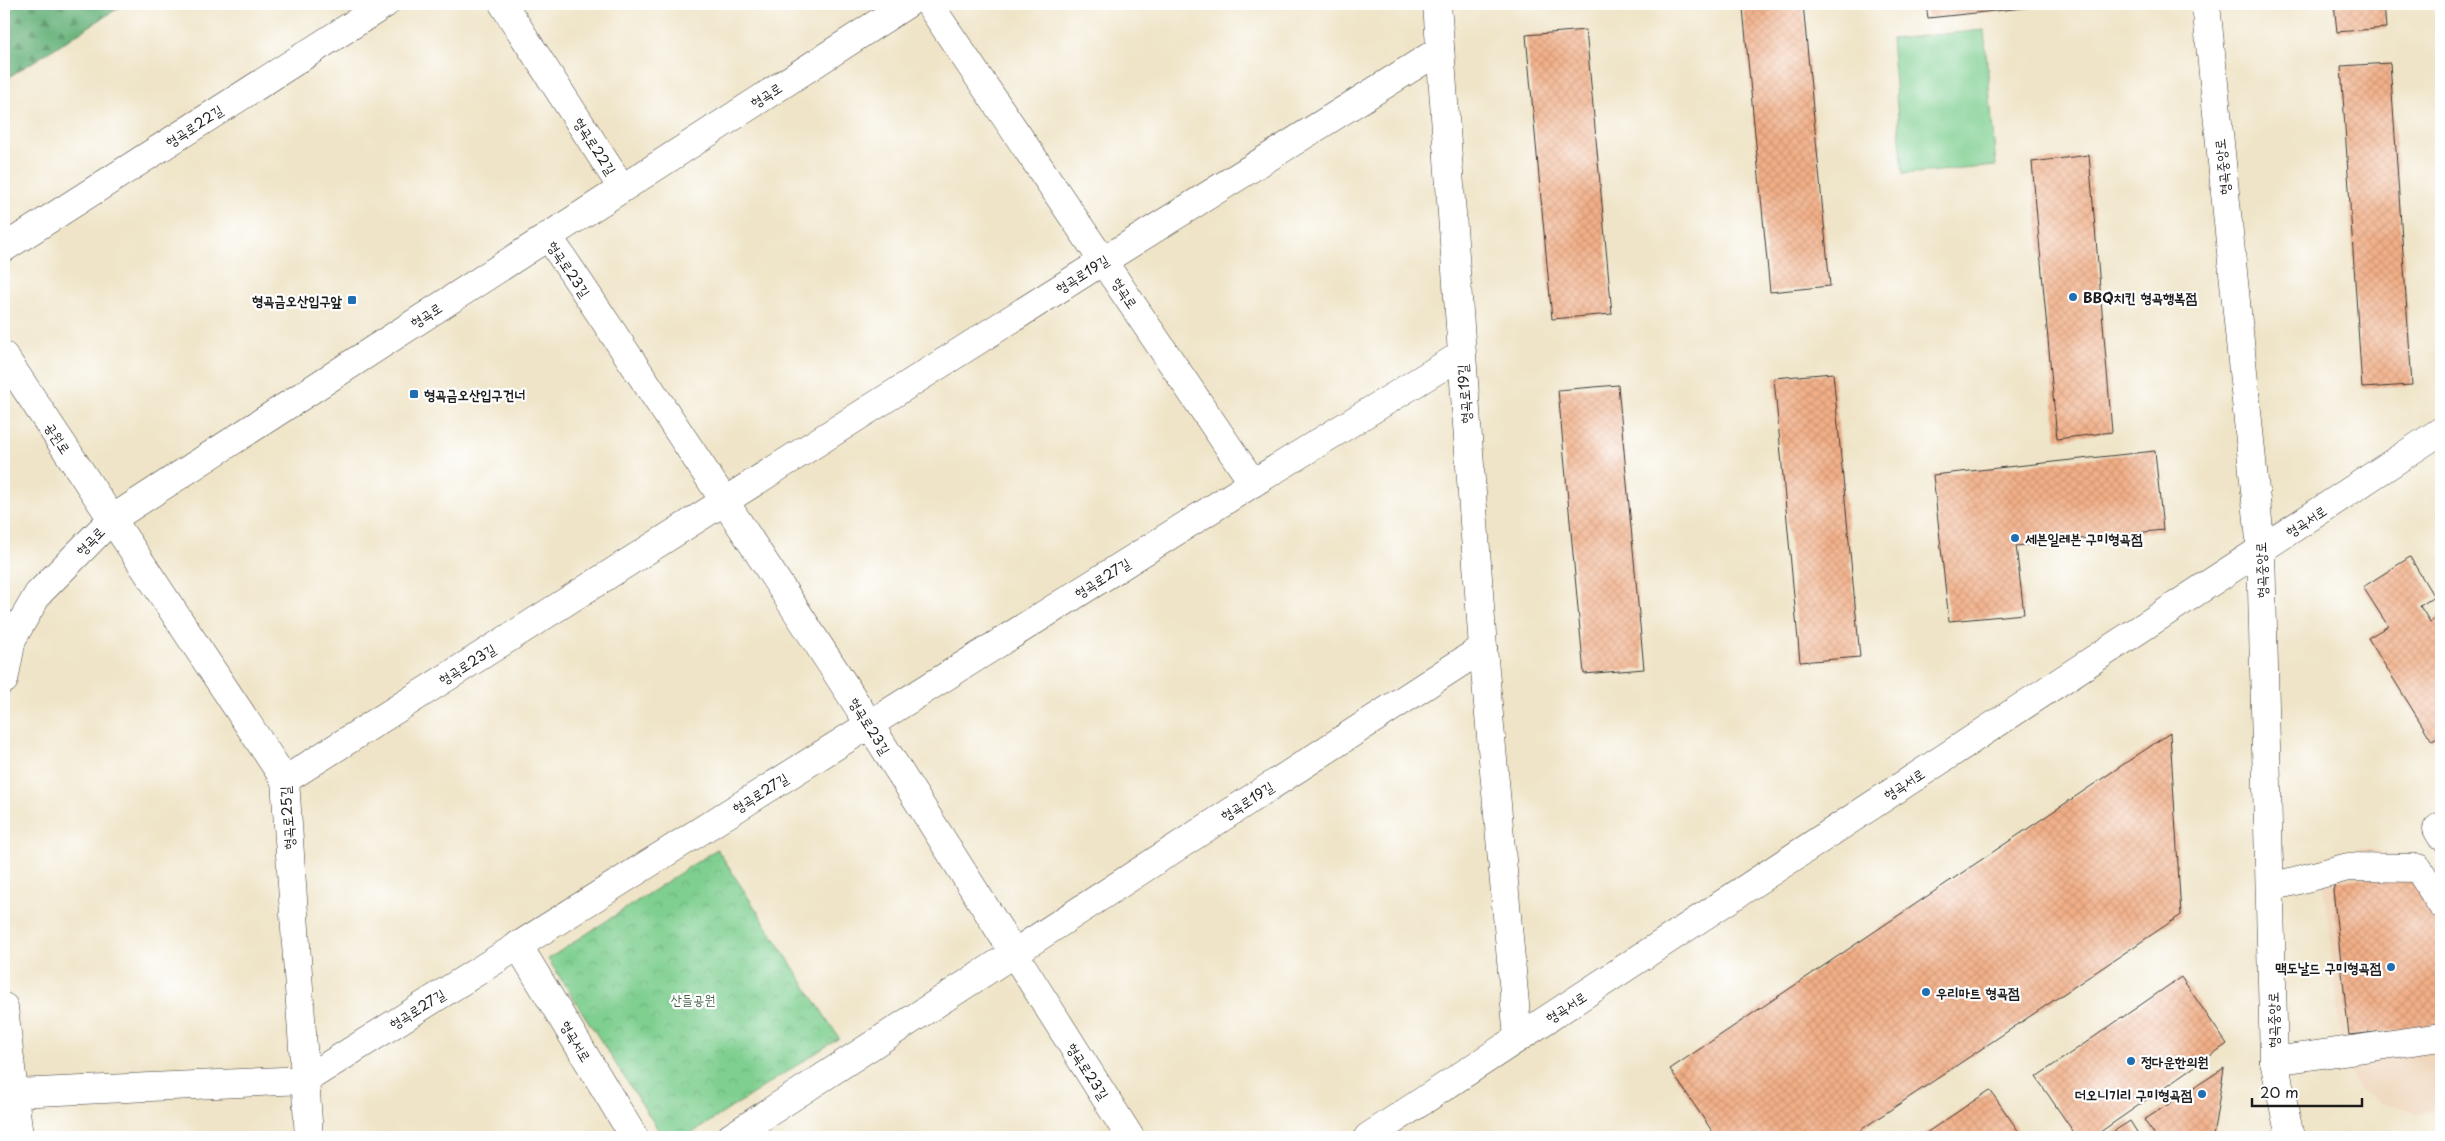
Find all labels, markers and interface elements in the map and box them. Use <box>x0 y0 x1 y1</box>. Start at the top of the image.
street label: 형곡로 <box>746 77 786 113</box>
street label: 형곡로22길 <box>161 99 227 152</box>
street label: 형곡로22길 <box>569 113 622 179</box>
street label: 형곡중앙로 <box>2209 138 2235 196</box>
street label: 형곡로23길 <box>542 237 596 302</box>
street label: 형곡로19길 <box>1051 249 1113 299</box>
street label: 형곡로 <box>1107 273 1143 313</box>
place label: BBQ치킨 형곡행복점 <box>2083 287 2198 308</box>
place label: 형곡금오산입구앞 <box>252 290 343 311</box>
marker: BBQ치킨 형곡행복점 <box>2067 291 2079 303</box>
marker: 형곡금오산입구앞 <box>346 294 358 306</box>
street label: 형곡로 <box>406 297 446 333</box>
street label: 형곡로19길 <box>1451 363 1477 424</box>
place label: 형곡금오산입구건너 <box>424 384 525 405</box>
marker: 형곡금오산입구건너 <box>408 388 420 400</box>
street label: 공원로 <box>40 418 76 458</box>
street label: 형곡서로 <box>2281 500 2331 542</box>
street label: 형곡로 <box>71 522 109 560</box>
place label: 세븐일레븐 구미형곡점 <box>2025 528 2143 549</box>
marker: 세븐일레븐 구미형곡점 <box>2009 532 2021 544</box>
street label: 형곡중앙로 <box>2250 541 2272 599</box>
street label: 형곡로27길 <box>1070 552 1135 603</box>
street label: 형곡로23길 <box>434 638 500 690</box>
street label: 형곡로23길 <box>844 693 896 759</box>
street label: 형곡서로 <box>1879 763 1929 805</box>
street label: 형곡로27길 <box>728 767 793 818</box>
street label: 형곡로19길 <box>1216 776 1278 826</box>
street label: 형곡로25길 <box>274 785 300 850</box>
place label: 맥도날드 구미형곡점 <box>2275 957 2382 978</box>
marker: 맥도날드 구미형곡점 <box>2385 961 2397 973</box>
place label: 우리마트 형곡점 <box>1936 982 2020 1003</box>
street label: 형곡로27길 <box>385 983 450 1034</box>
street label: 형곡서로 <box>1541 986 1591 1028</box>
marker: 우리마트 형곡점 <box>1920 986 1932 998</box>
park label: 산들공원 <box>670 989 716 1010</box>
street label: 형곡중앙로 <box>2262 992 2284 1048</box>
street label: 형곡서로 <box>555 1016 597 1066</box>
street label: 형곡로23길 <box>1062 1038 1115 1104</box>
place label: 정다운한의원 <box>2141 1051 2209 1072</box>
marker: 정다운한의원 <box>2125 1055 2137 1067</box>
scale bar <box>2252 1076 2362 1108</box>
text: 20 m <box>2260 1080 2299 1103</box>
place label: 더오니기리 구미형곡점 <box>2075 1084 2193 1105</box>
marker: 더오니기리 구미형곡점 <box>2196 1088 2208 1100</box>

